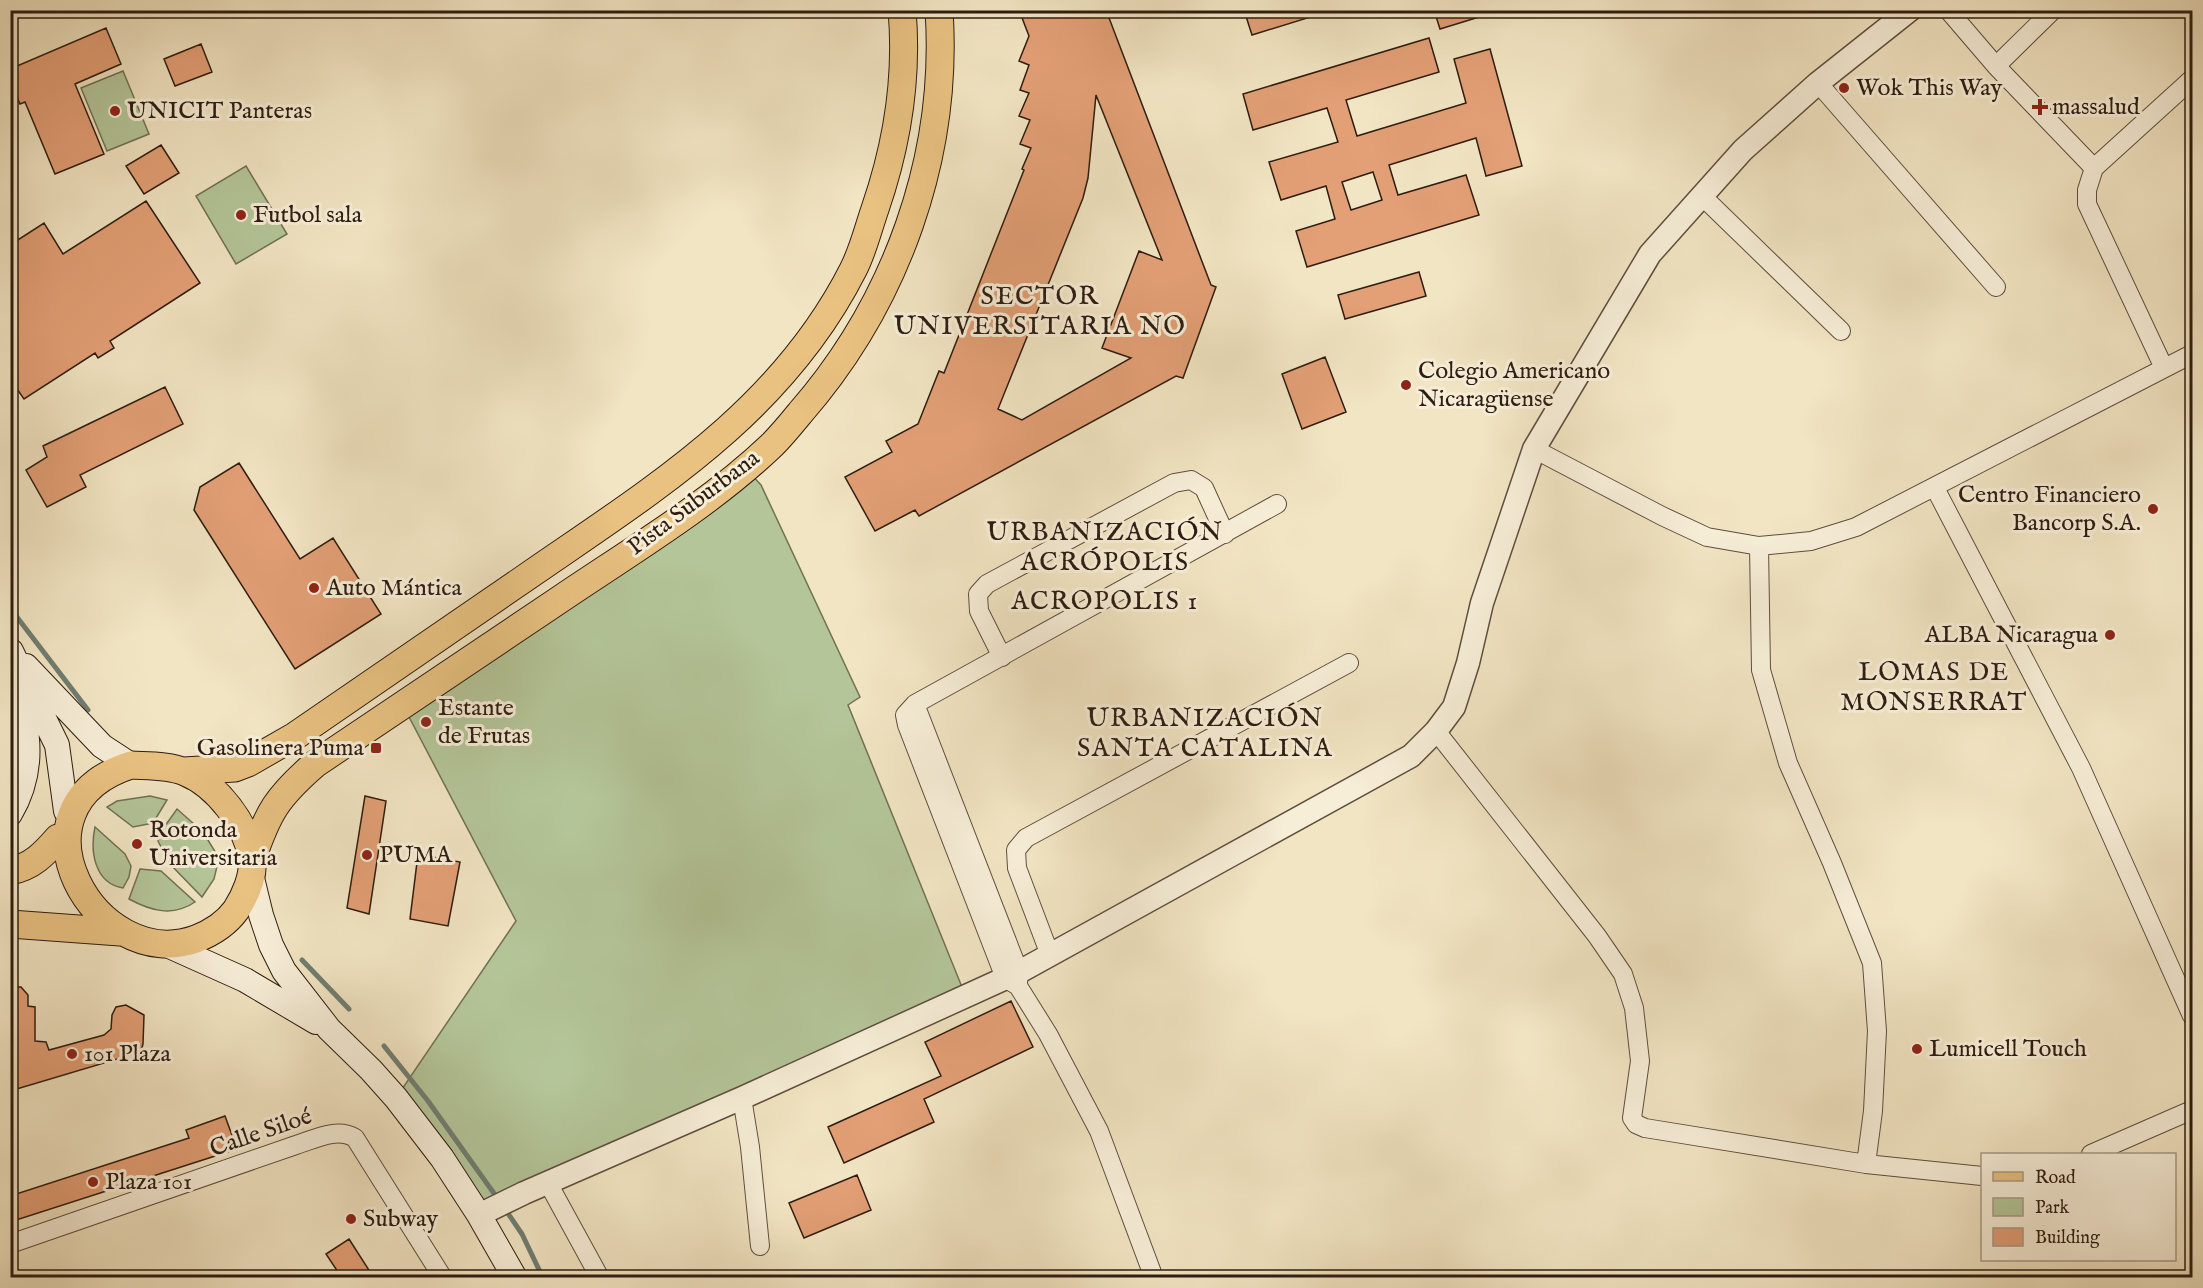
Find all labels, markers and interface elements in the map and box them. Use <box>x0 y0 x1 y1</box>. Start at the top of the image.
place label: Wok This Way <box>1856 73 2003 104</box>
marker: Wok This Way <box>1837 81 1851 95</box>
place label: massalud <box>2052 92 2140 123</box>
place label: UNICIT Panteras <box>127 96 312 127</box>
marker: massalud <box>2033 100 2047 114</box>
marker: UNICIT Panteras <box>108 104 122 118</box>
place label: Futbol sala <box>253 200 363 231</box>
marker: Futbol sala <box>234 208 248 222</box>
district label: SECTOR UNIVERSITARIA NO <box>894 280 1186 343</box>
place label: Colegio Americano Nicaragüense <box>1418 356 1610 415</box>
marker: Colegio Americano Nicaragüense <box>1399 378 1413 392</box>
street label: Pista Suburbana <box>622 443 767 563</box>
place label: Centro Financiero Bancorp S.A. <box>1958 480 2141 539</box>
marker: Centro Financiero Bancorp S.A. <box>2146 502 2160 516</box>
district label: URBANIZACIÓN ACRÓPOLIS <box>987 516 1223 579</box>
place label: Auto Mántica <box>325 573 463 604</box>
marker: Auto Mántica <box>307 581 321 595</box>
district label: ACROPOLIS 1 <box>1010 585 1199 618</box>
place label: ALBA Nicaragua <box>1924 620 2099 651</box>
marker: ALBA Nicaragua <box>2103 628 2117 642</box>
district label: LOMAS DE MONSERRAT <box>1840 656 2028 719</box>
place label: Estante de Frutas <box>438 693 530 752</box>
district label: URBANIZACIÓN SANTA CATALINA <box>1077 702 1333 765</box>
marker: Estante de Frutas <box>419 715 433 729</box>
place label: Gasolinera Puma <box>197 733 365 764</box>
marker: Gasolinera Puma <box>369 741 383 755</box>
place label: Rotonda Universitaria <box>149 815 278 874</box>
marker: Rotonda Universitaria <box>130 837 144 851</box>
place label: PUMA <box>379 840 453 871</box>
marker: PUMA <box>360 848 374 862</box>
place label: Lumicell Touch <box>1929 1034 2087 1065</box>
place label: 101 Plaza <box>84 1039 172 1070</box>
marker: Lumicell Touch <box>1910 1042 1924 1056</box>
marker: 101 Plaza <box>65 1047 79 1061</box>
street label: Calle Siloé <box>206 1101 316 1165</box>
legend <box>1981 1153 2176 1261</box>
place label: Plaza 101 <box>105 1167 192 1198</box>
text: Road <box>2035 1167 2076 1190</box>
marker: Plaza 101 <box>86 1175 100 1189</box>
text: Park <box>2035 1197 2070 1220</box>
place label: Subway <box>363 1204 438 1235</box>
marker: Subway <box>344 1212 358 1226</box>
text: Building <box>2035 1227 2100 1250</box>

